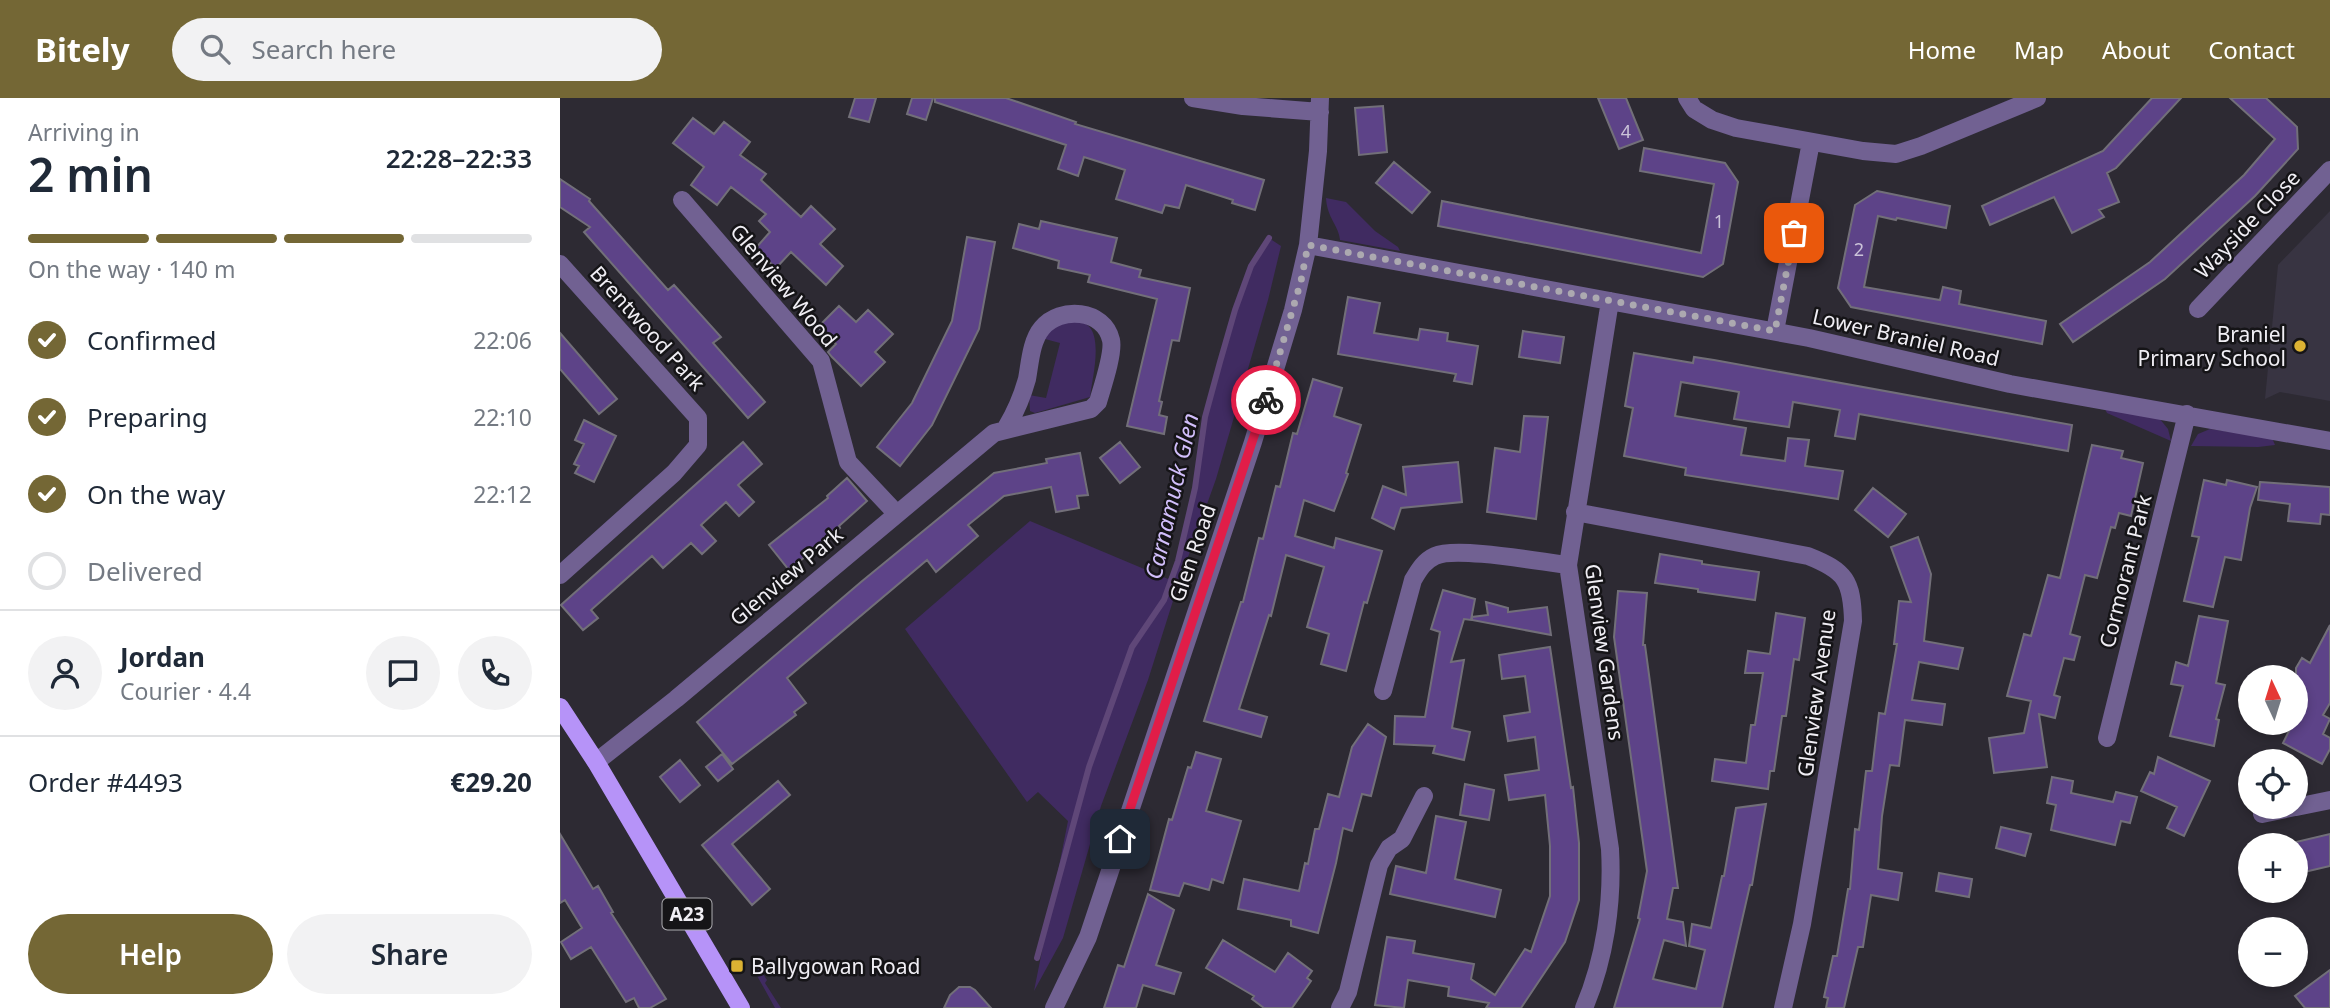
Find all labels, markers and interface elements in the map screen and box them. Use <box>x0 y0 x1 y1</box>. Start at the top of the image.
search box <box>172 18 662 81</box>
text: Bitely <box>35 27 130 72</box>
icon: search <box>196 30 234 68</box>
text: Search here <box>252 31 396 67</box>
text: Home <box>1908 33 1976 66</box>
text: Map <box>2014 33 2064 66</box>
text: About <box>2102 33 2170 66</box>
text: Contact <box>2208 33 2295 66</box>
text: Arriving in <box>28 116 140 148</box>
house number: 4 <box>1621 119 1631 143</box>
text: 22:28–22:33 <box>386 140 532 176</box>
text: 2 min <box>28 143 153 205</box>
street label: Wayside Close <box>2188 164 2306 284</box>
pin <box>1764 203 1824 263</box>
house number: 1 <box>1714 209 1724 233</box>
icon: bag <box>1775 214 1813 252</box>
street label: Glenview Wood <box>724 218 844 352</box>
house number: 2 <box>1854 237 1864 261</box>
text: On the way · 140 m <box>28 253 235 285</box>
street label: Brentwood Park <box>584 260 712 397</box>
street label: Lower Braniel Road <box>1810 302 2002 372</box>
place label: Braniel Primary School <box>2138 320 2286 372</box>
icon: check <box>28 321 66 359</box>
text: Confirmed <box>87 322 217 358</box>
text: 22:06 <box>473 324 532 356</box>
marker: Braniel Primary School <box>2292 338 2308 354</box>
courier <box>1231 365 1301 435</box>
icon: bike <box>1247 381 1285 419</box>
icon: check <box>28 398 66 436</box>
text: Preparing <box>87 399 208 435</box>
text: 22:10 <box>473 401 532 433</box>
water label: Carnamuck Glen <box>1136 410 1206 582</box>
icon: check <box>28 475 66 513</box>
text: On the way <box>87 476 225 512</box>
text: 22:12 <box>473 478 532 510</box>
street label: Cormorant Park <box>2092 490 2158 651</box>
street label: Glen Road <box>1162 500 1222 606</box>
street label: Glenview Park <box>724 520 849 632</box>
text: Delivered <box>87 553 203 589</box>
street label: Glenview Gardens <box>1579 562 1631 742</box>
street label: Glenview Avenue <box>1790 608 1842 778</box>
button: person <box>28 636 102 710</box>
button: chat <box>366 636 440 710</box>
button: phone <box>458 636 532 710</box>
text: Jordan <box>120 639 205 675</box>
north arrow <box>2238 665 2308 735</box>
map controls <box>2238 665 2308 987</box>
text: Courier · 4.4 <box>120 675 251 707</box>
button: locate <box>2238 749 2308 819</box>
text: Order #4493 <box>28 764 183 800</box>
text: €29.20 <box>450 764 532 800</box>
pin <box>1090 809 1150 869</box>
icon: home <box>1101 820 1139 858</box>
button: + <box>2238 833 2308 903</box>
road number: A23 <box>662 898 712 930</box>
button: Help <box>28 914 273 994</box>
button: Share <box>287 914 532 994</box>
button: − <box>2238 917 2308 987</box>
place label: Ballygowan Road <box>751 952 920 980</box>
marker: Ballygowan Road <box>729 958 745 974</box>

